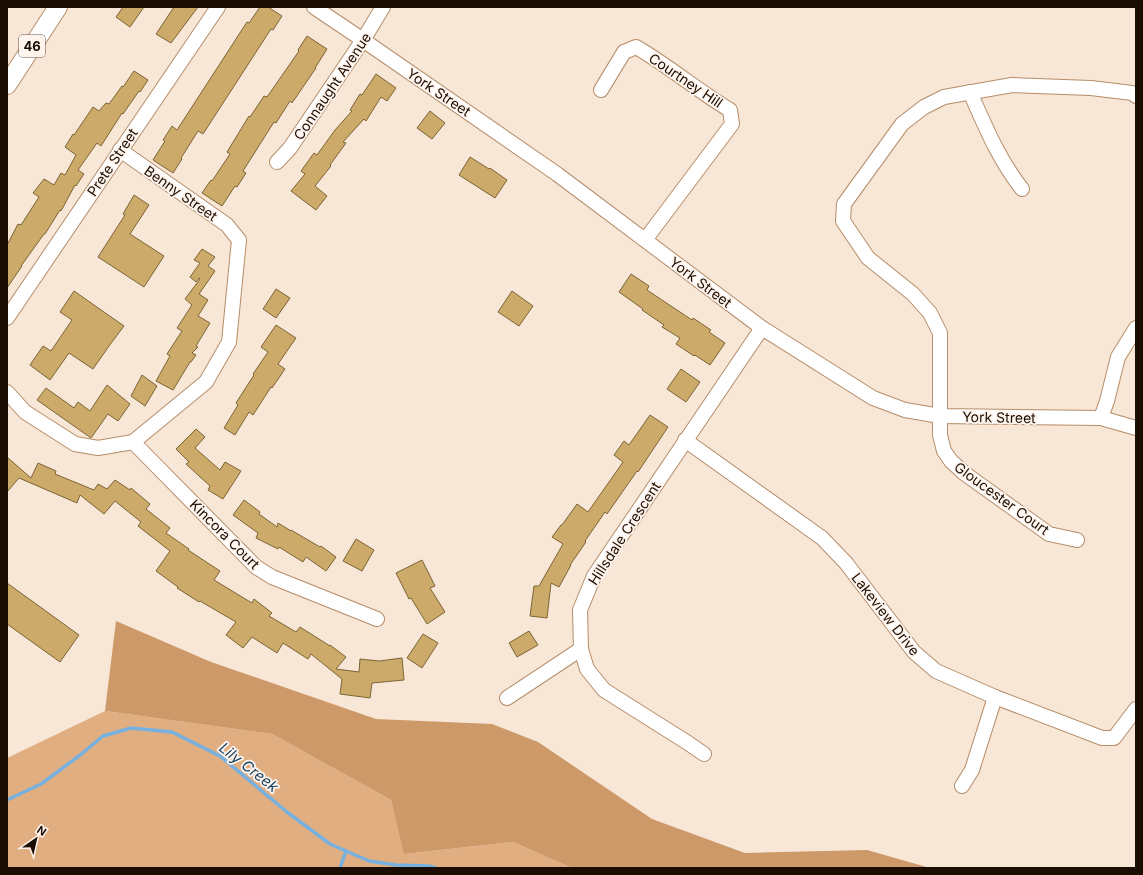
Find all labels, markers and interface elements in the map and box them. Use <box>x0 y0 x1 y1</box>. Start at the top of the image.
street label: Connaught Avenue <box>290 29 374 143</box>
road number: 46 <box>19 35 45 57</box>
street label: Courtney Hill <box>646 49 726 111</box>
street label: York Street <box>404 64 475 120</box>
street label: Prete Street <box>83 124 141 199</box>
street label: Benny Street <box>141 162 221 225</box>
street label: York Street <box>667 253 736 311</box>
street label: York Street <box>962 408 1036 426</box>
street label: Gloucester Court <box>951 458 1053 538</box>
street label: Hillsdale Crescent <box>584 478 664 588</box>
street label: Kincora Court <box>187 496 264 573</box>
street label: Lakeview Drive <box>848 569 924 659</box>
water label: Lily Creek <box>215 738 283 797</box>
north arrow <box>16 819 56 859</box>
text: N <box>34 823 49 839</box>

